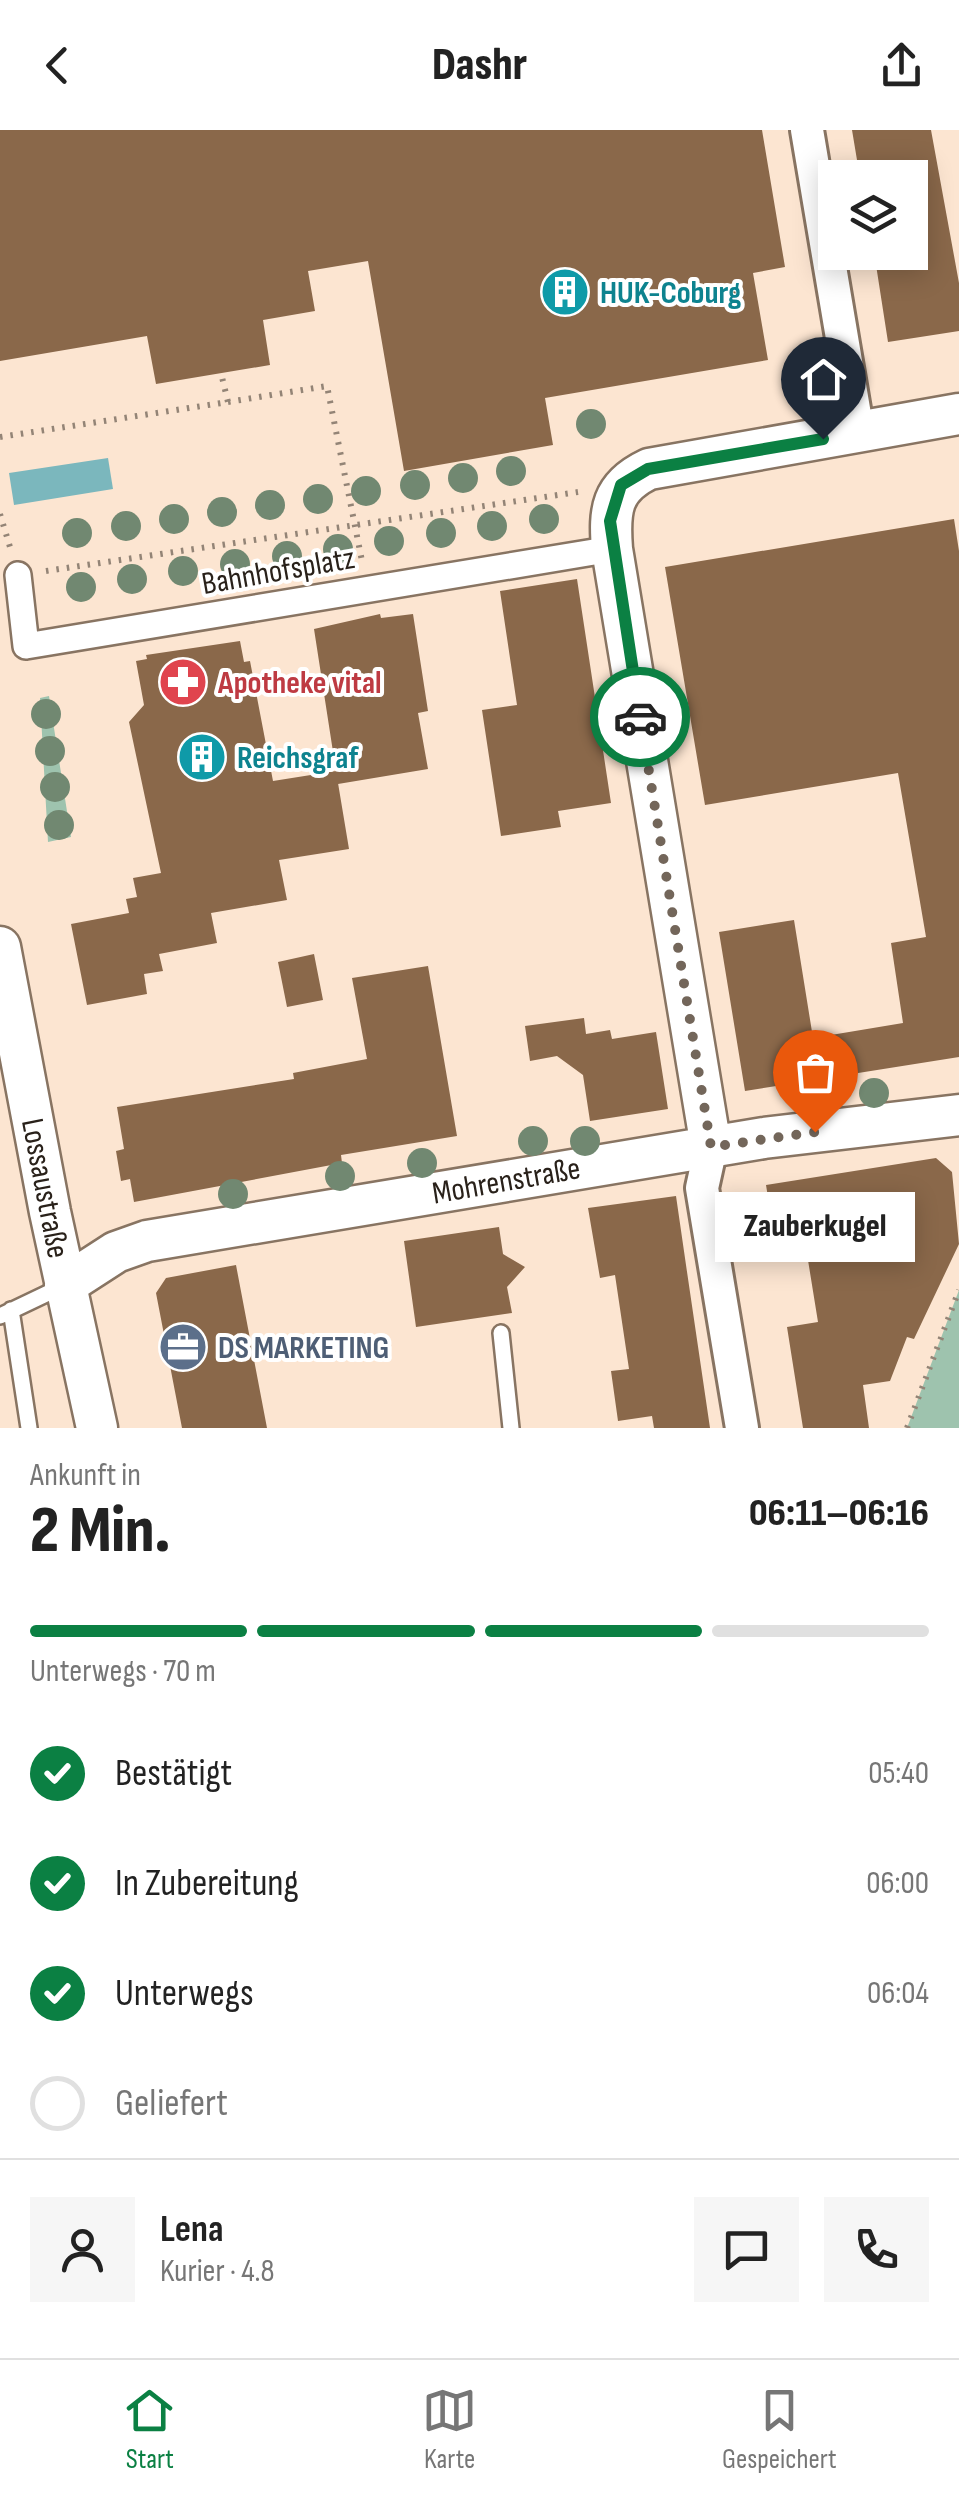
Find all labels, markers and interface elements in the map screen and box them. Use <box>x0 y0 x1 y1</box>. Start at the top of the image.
icon: back <box>30 38 85 93</box>
text: Dashr <box>432 38 527 93</box>
icon: share <box>874 38 929 93</box>
map controls <box>818 160 928 270</box>
button: layers <box>818 160 928 270</box>
building icon: HUK-Coburg <box>539 266 591 318</box>
place label: HUK-Coburg <box>600 274 741 313</box>
pin <box>781 337 866 440</box>
icon: home <box>796 352 851 407</box>
street label: Bahnhofsplatz <box>199 539 358 604</box>
pharmacy icon: Apotheke vital <box>157 656 209 708</box>
place label: Apotheke vital <box>217 664 381 703</box>
courier <box>590 667 690 767</box>
icon: car <box>613 690 668 745</box>
building icon: Reichsgraf <box>176 731 228 783</box>
place label: Reichsgraf <box>237 739 359 778</box>
pin <box>773 1030 858 1133</box>
icon: bag <box>788 1045 843 1100</box>
street label: Lossaustraße <box>12 1115 77 1261</box>
street label: Mohrenstraße <box>429 1149 583 1214</box>
callout: Zauberkugel <box>715 1192 915 1262</box>
text: Zauberkugel <box>743 1207 887 1246</box>
office icon: DS MARKETING <box>157 1321 209 1373</box>
place label: DS MARKETING <box>218 1329 389 1368</box>
text: Ankunft in <box>30 1456 141 1495</box>
text: 06:11–06:16 <box>749 1491 929 1536</box>
text: 2 Min. <box>30 1493 170 1571</box>
text: Unterwegs · 70 m <box>30 1652 216 1691</box>
icon: check <box>30 1746 85 1801</box>
text: Bestätigt <box>115 1751 232 1796</box>
text: 05:40 <box>868 1754 929 1793</box>
icon: check <box>30 1856 85 1911</box>
text: In Zubereitung <box>115 1861 299 1906</box>
text: 06:00 <box>866 1864 929 1903</box>
icon: check <box>30 1966 85 2021</box>
text: Unterwegs <box>115 1971 254 2016</box>
text: 06:04 <box>867 1974 929 2013</box>
text: Geliefert <box>115 2081 228 2126</box>
button: person <box>30 2197 135 2302</box>
button: chat <box>694 2197 799 2302</box>
button: phone <box>824 2197 929 2302</box>
text: Lena <box>160 2207 223 2252</box>
text: Kurier · 4.8 <box>160 2252 274 2291</box>
tab: Start <box>122 2383 177 2476</box>
tab: Karte <box>422 2383 477 2476</box>
tab: Gespeichert <box>722 2383 837 2476</box>

